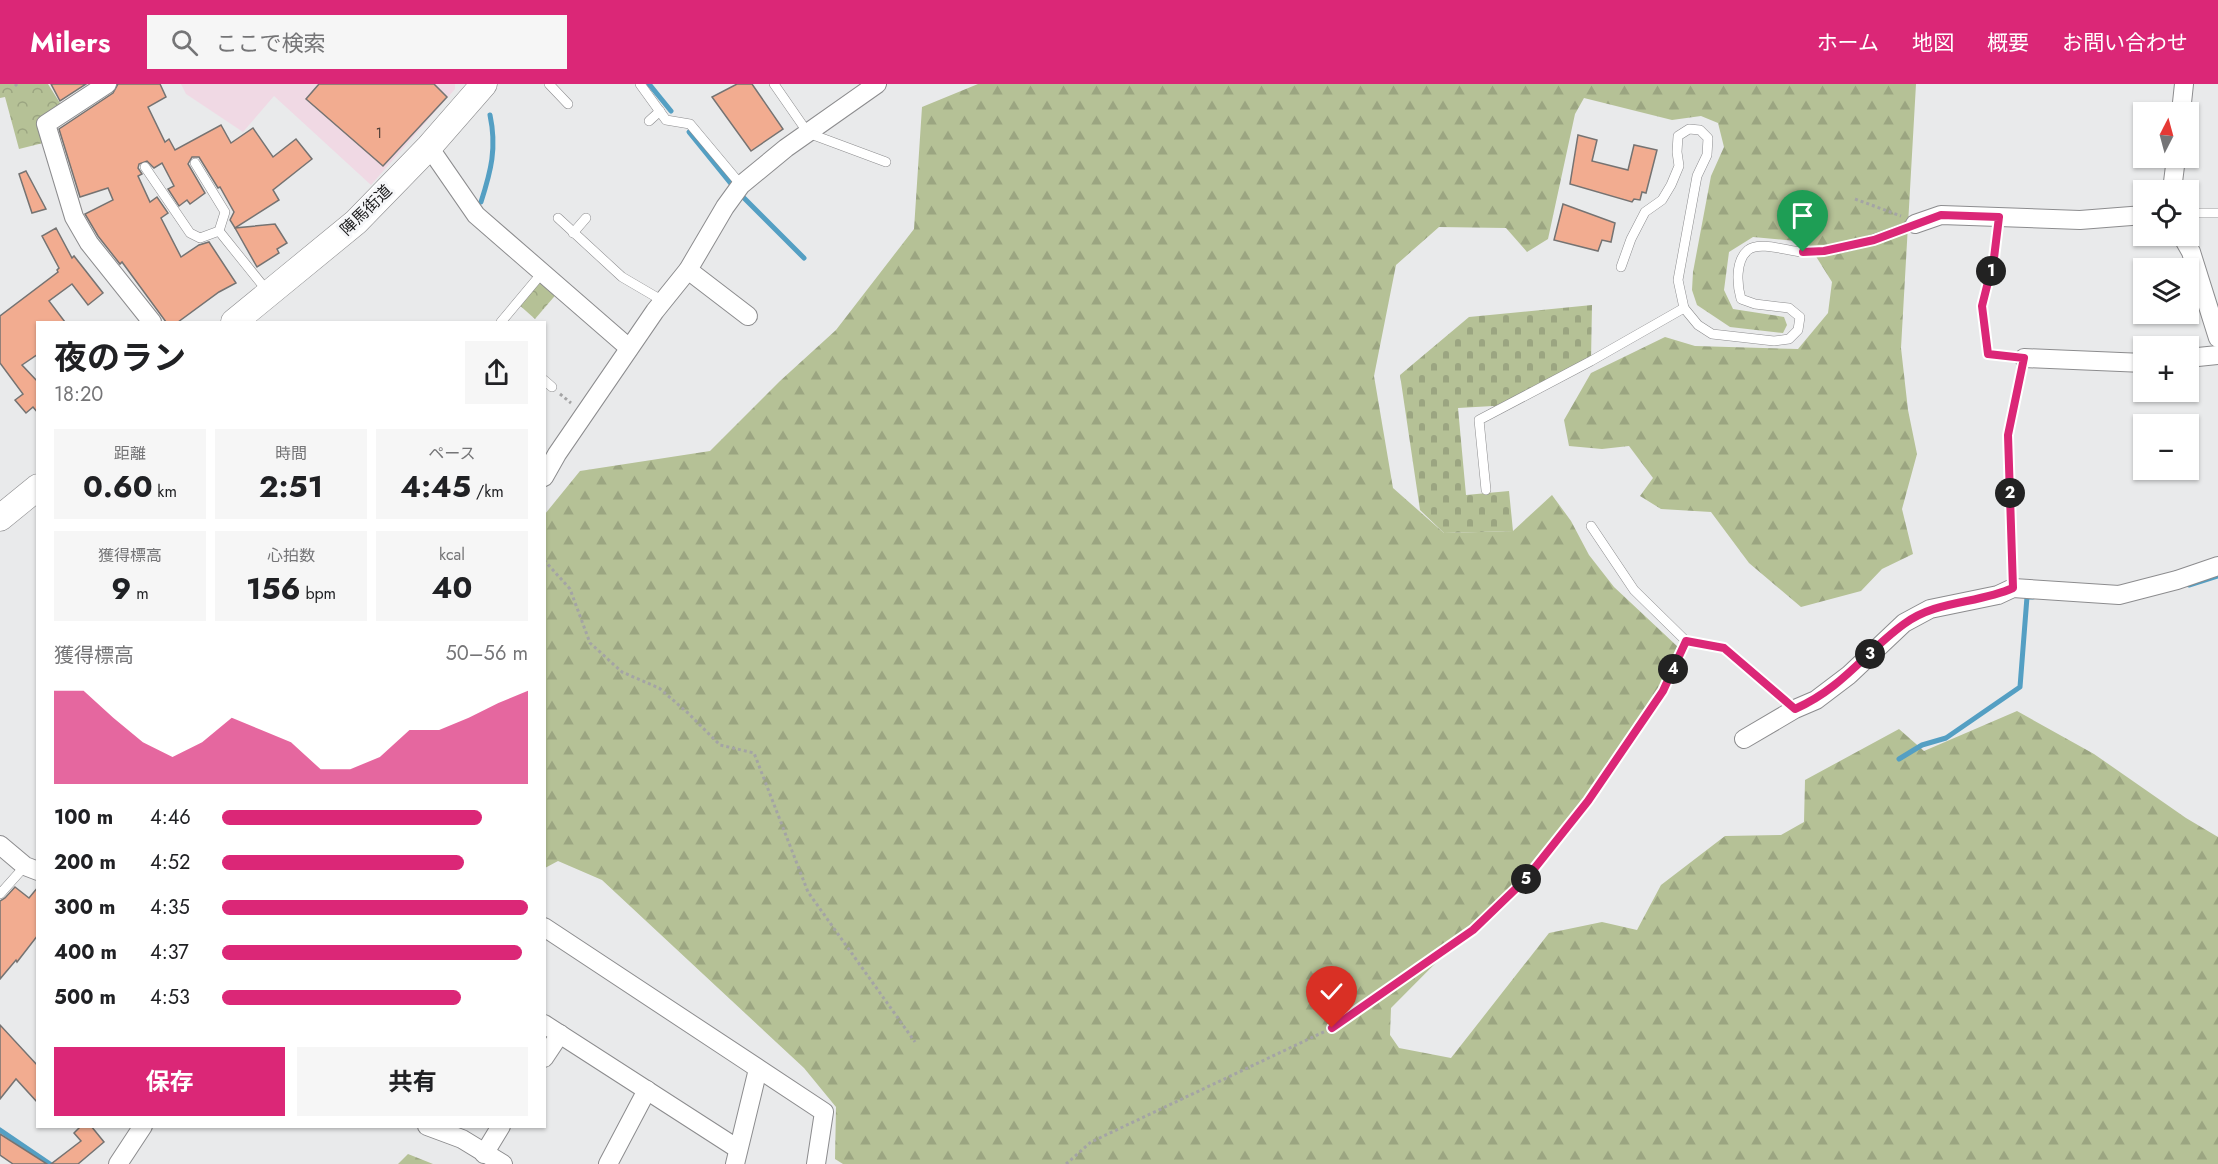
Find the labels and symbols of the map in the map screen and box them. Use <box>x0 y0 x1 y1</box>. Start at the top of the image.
north arrow <box>2133 102 2199 168</box>
house number: 1 <box>376 123 382 143</box>
street label: 陣馬街道 <box>335 179 397 241</box>
pin <box>1777 190 1828 252</box>
pin: 1 <box>1976 256 2006 286</box>
pin: 2 <box>1995 478 2025 508</box>
pin: 3 <box>1855 639 1885 669</box>
pin: 4 <box>1658 654 1688 684</box>
pin: 5 <box>1511 864 1541 894</box>
pin <box>1306 966 1357 1028</box>

